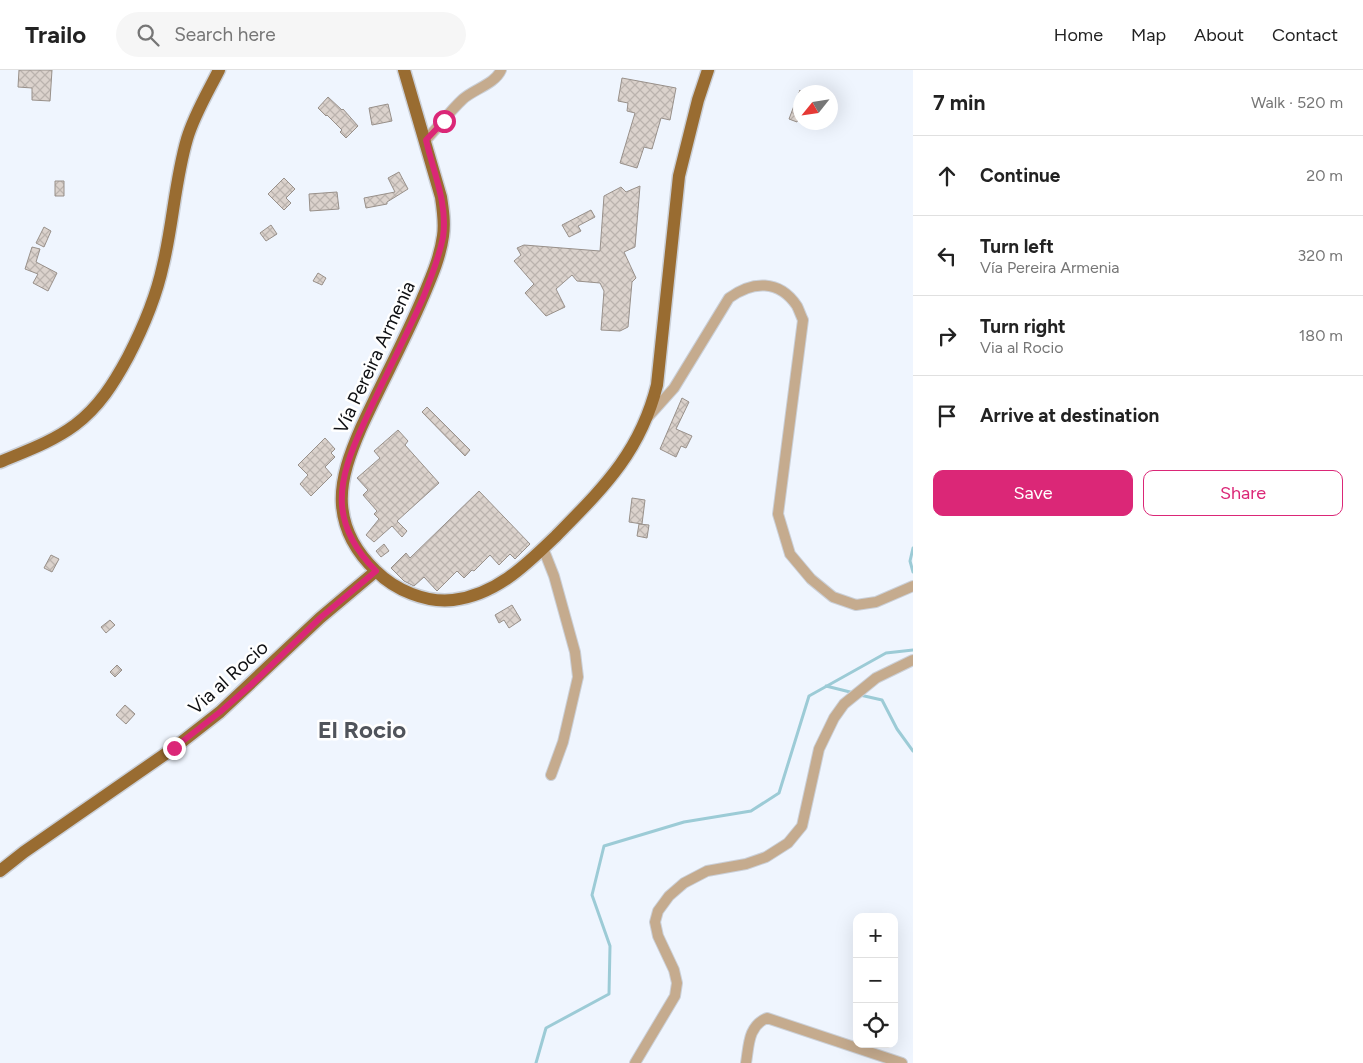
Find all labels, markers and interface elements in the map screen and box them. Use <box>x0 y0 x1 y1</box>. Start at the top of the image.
search box <box>116 12 466 57</box>
text: Trailo <box>25 20 86 49</box>
icon: search <box>134 21 162 49</box>
text: Search here <box>174 23 276 46</box>
text: Home <box>1054 24 1103 46</box>
text: Map <box>1131 24 1166 46</box>
text: About <box>1194 24 1244 46</box>
text: Contact <box>1272 24 1338 46</box>
north arrow <box>793 85 838 130</box>
text: 7 min <box>933 90 985 115</box>
text: Walk · 520 m <box>1251 93 1343 112</box>
route start <box>433 110 456 133</box>
icon: ahead <box>933 162 961 190</box>
text: Continue <box>980 164 1060 187</box>
text: 20 m <box>1306 166 1343 185</box>
text: Turn left <box>980 235 1054 258</box>
icon: left <box>933 242 961 270</box>
text: 320 m <box>1298 246 1343 265</box>
text: Vía Pereira Armenia <box>980 258 1120 277</box>
street label: Vía Pereira Armenia <box>329 277 420 437</box>
text: Turn right <box>980 315 1066 338</box>
icon: right <box>933 322 961 350</box>
text: 180 m <box>1299 326 1343 345</box>
text: Via al Rocio <box>980 338 1064 357</box>
icon: arrive <box>933 402 961 430</box>
text: Arrive at destination <box>980 404 1159 427</box>
button: Save <box>933 470 1133 516</box>
button: Share <box>1143 470 1343 516</box>
street label: Via al Rocio <box>184 636 273 719</box>
district label: El Rocio <box>318 715 406 744</box>
route end <box>163 737 186 760</box>
map controls <box>853 913 898 1048</box>
button: + <box>853 913 898 958</box>
button: − <box>853 958 898 1003</box>
button: locate <box>853 1003 898 1048</box>

